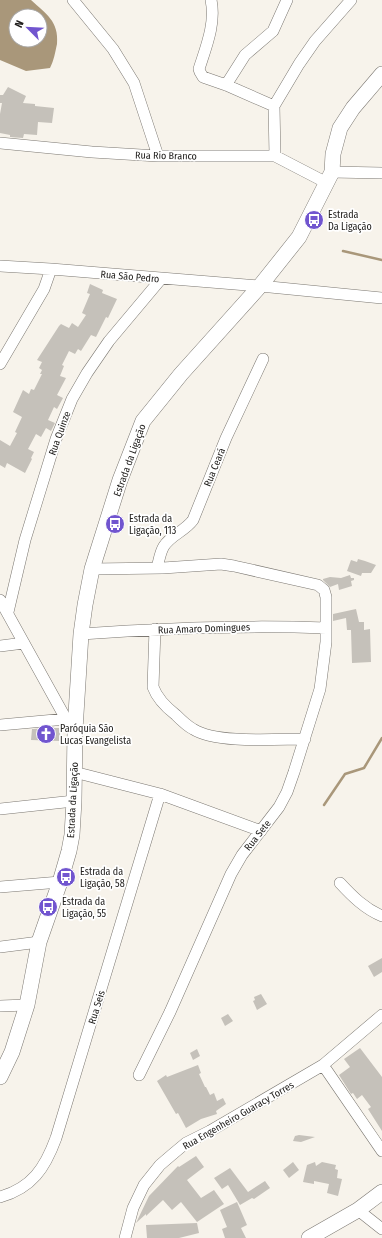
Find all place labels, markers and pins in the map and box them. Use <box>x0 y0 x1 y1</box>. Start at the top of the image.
bus stop icon: Estrada Da Ligação <box>303 209 325 231</box>
place label: Estrada Da Ligação <box>328 209 372 233</box>
bus stop icon: Estrada da Ligação, 113 <box>104 513 126 535</box>
place label: Estrada da Ligação, 113 <box>129 513 177 537</box>
church icon: Paróquia São Lucas Evangelista <box>35 723 57 745</box>
place label: Paróquia São Lucas Evangelista <box>60 723 131 747</box>
bus stop icon: Estrada da Ligação, 58 <box>55 866 77 888</box>
place label: Estrada da Ligação, 58 <box>80 866 125 890</box>
bus stop icon: Estrada da Ligação, 55 <box>37 896 59 918</box>
place label: Estrada da Ligação, 55 <box>62 896 107 920</box>

